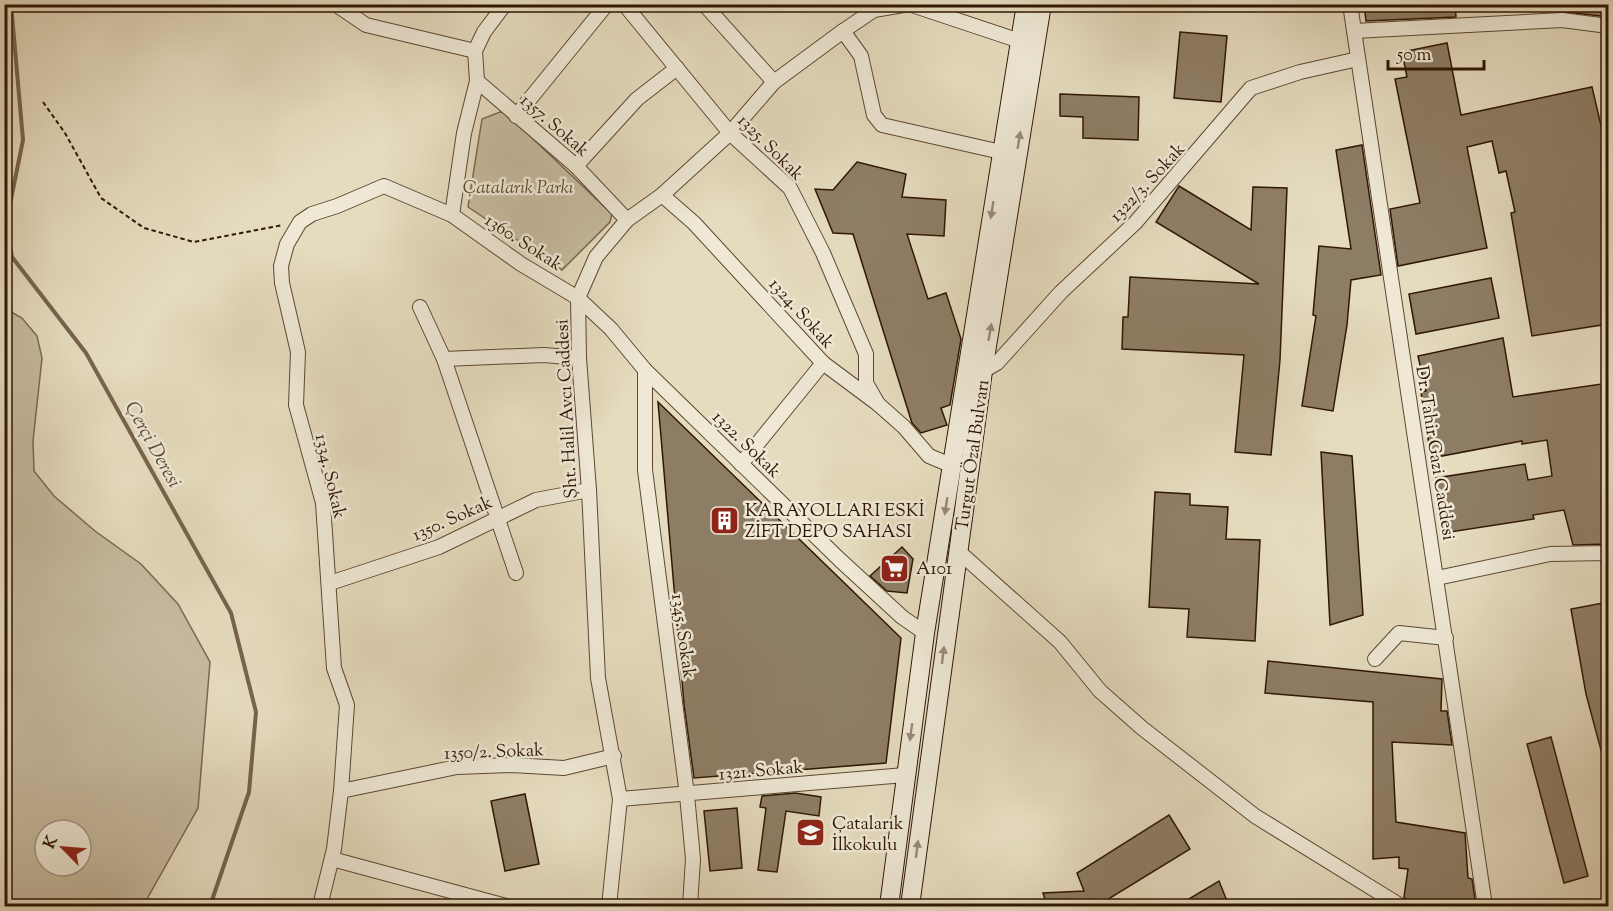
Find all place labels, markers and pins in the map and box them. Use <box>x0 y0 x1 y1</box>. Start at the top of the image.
place label: KARAYOLLARI ESKİ ZİFT DEPO SAHASI <box>745 499 925 546</box>
building icon: KARAYOLLARI ESKİ ZİFT DEPO SAHASI <box>708 504 740 536</box>
supermarket icon: A101 <box>879 552 911 584</box>
place label: A101 <box>916 557 952 583</box>
place label: Çatalarık İlkokulu <box>832 812 904 859</box>
school or university icon: Çatalarık İlkokulu <box>795 817 827 849</box>

